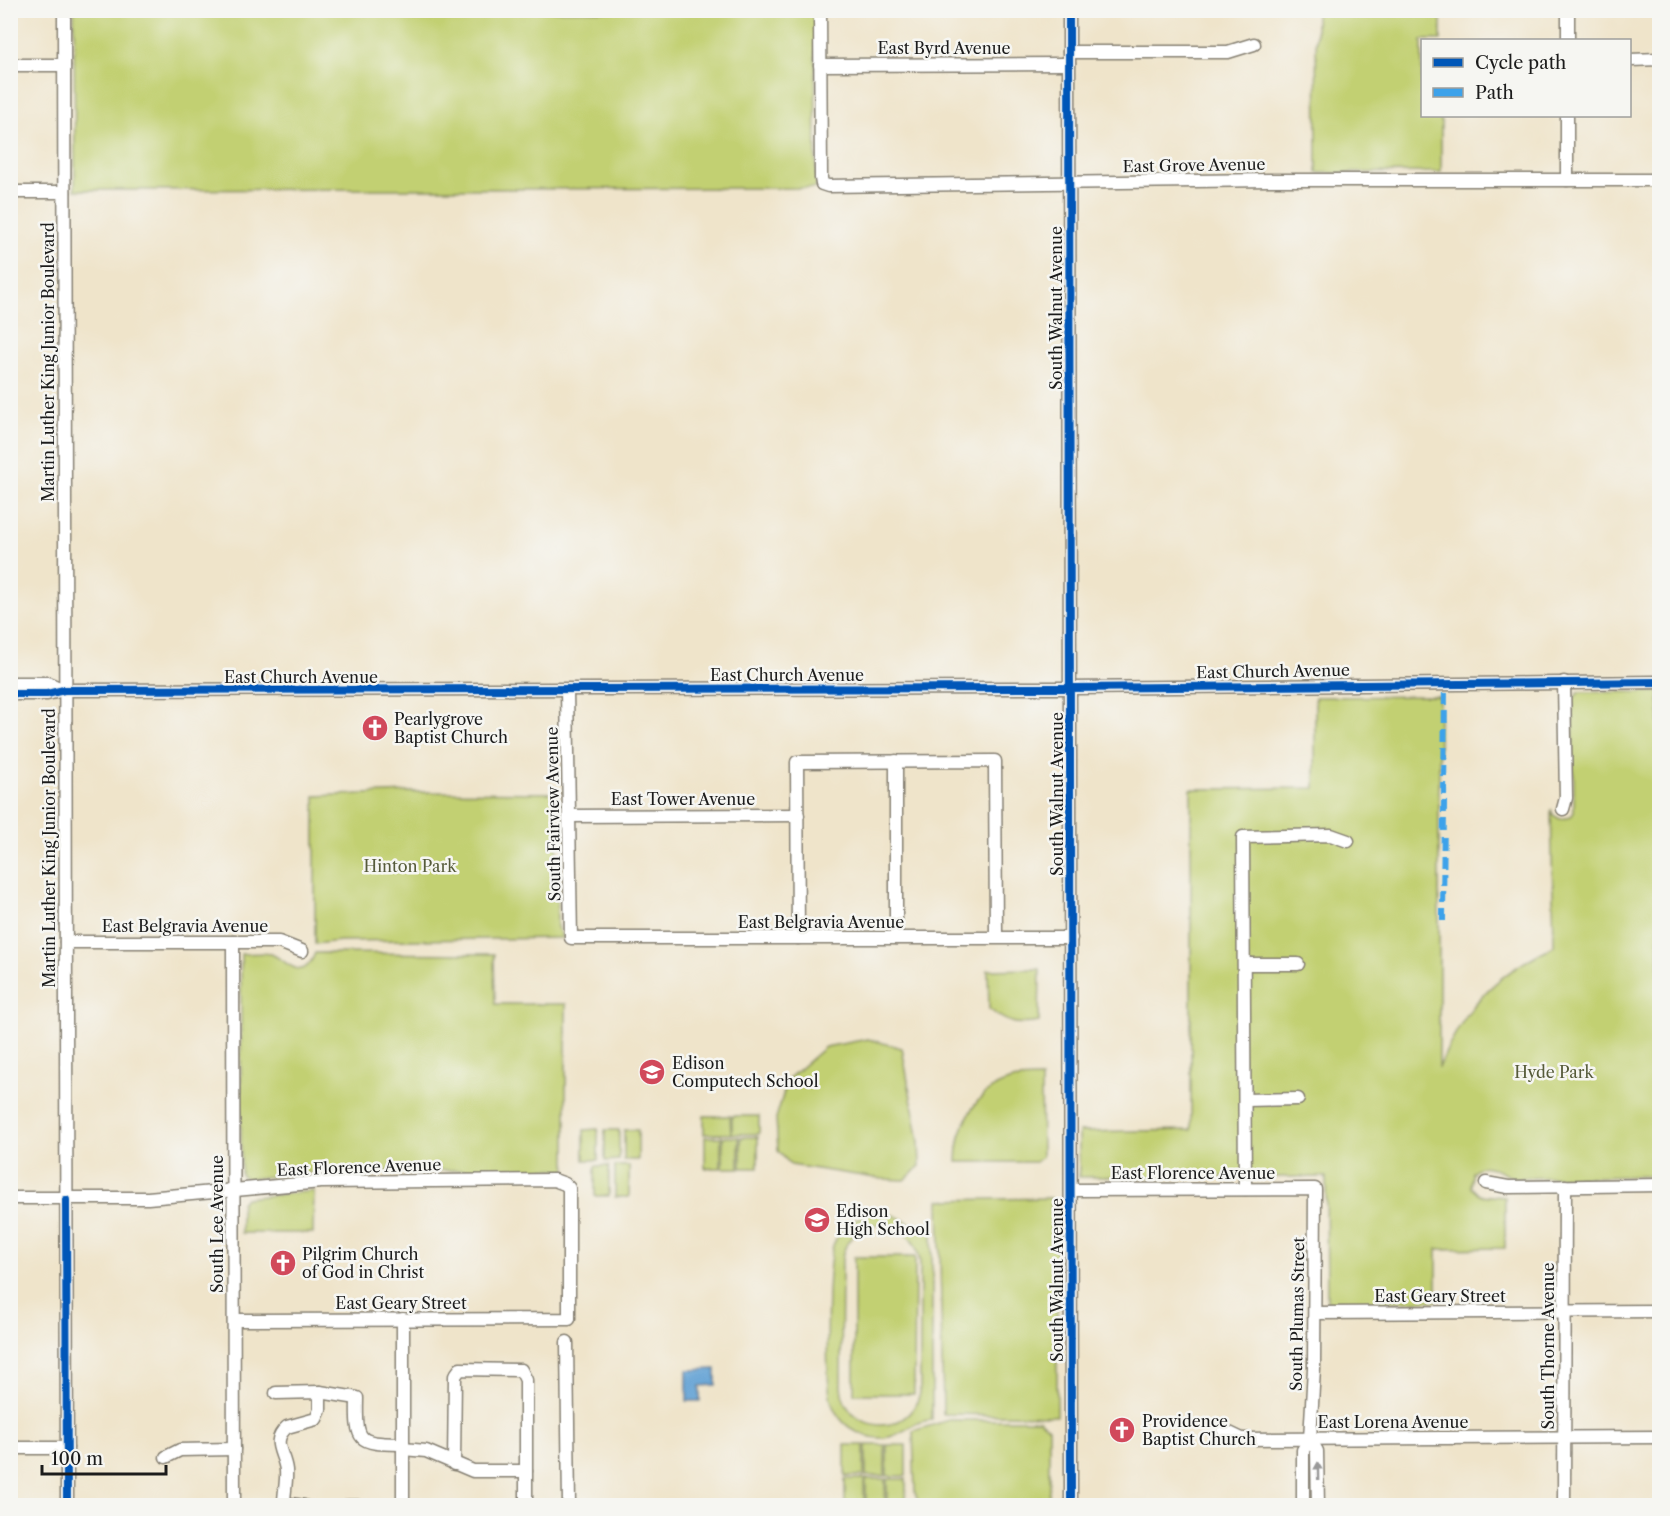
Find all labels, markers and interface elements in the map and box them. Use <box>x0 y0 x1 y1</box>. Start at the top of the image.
street label: East Byrd Avenue <box>878 38 1010 58</box>
legend <box>1421 39 1631 117</box>
text: Cycle path <box>1475 52 1566 74</box>
text: Path <box>1475 82 1514 104</box>
street label: East Grove Avenue <box>1122 154 1266 176</box>
street label: Martin Luther King Junior Boulevard <box>38 222 58 502</box>
street label: South Walnut Avenue <box>1046 226 1066 390</box>
street label: East Church Avenue <box>1196 660 1350 682</box>
street label: East Church Avenue <box>710 665 864 685</box>
street label: East Church Avenue <box>224 667 378 687</box>
street label: Martin Luther King Junior Boulevard <box>39 708 59 988</box>
place label: Pearlygrove Baptist Church <box>394 709 508 747</box>
street label: South Walnut Avenue <box>1047 712 1067 876</box>
church icon: Pearlygrove Baptist Church <box>360 713 390 743</box>
street label: South Fairview Avenue <box>541 727 565 901</box>
street label: East Tower Avenue <box>611 789 755 809</box>
park label: Hinton Park <box>363 856 457 876</box>
street label: East Belgravia Avenue <box>738 912 904 932</box>
street label: East Belgravia Avenue <box>102 916 268 936</box>
place label: Edison Computech School <box>672 1053 819 1091</box>
school or university icon: Edison Computech School <box>637 1057 667 1087</box>
park label: Hyde Park <box>1514 1062 1595 1082</box>
street label: East Florence Avenue <box>276 1154 442 1180</box>
street label: South Lee Avenue <box>207 1155 227 1293</box>
street label: East Florence Avenue <box>1111 1163 1275 1183</box>
street label: South Walnut Avenue <box>1047 1198 1067 1362</box>
place label: Edison High School <box>836 1201 930 1239</box>
school or university icon: Edison High School <box>802 1205 832 1235</box>
street label: South Plumas Street <box>1286 1236 1308 1391</box>
place label: Pilgrim Church of God in Christ <box>302 1244 424 1282</box>
church icon: Pilgrim Church of God in Christ <box>268 1248 298 1278</box>
street label: South Thorne Avenue <box>1538 1263 1558 1429</box>
street label: East Geary Street <box>1374 1286 1506 1306</box>
street label: East Geary Street <box>335 1293 467 1313</box>
place label: Providence Baptist Church <box>1142 1411 1256 1449</box>
street label: East Lorena Avenue <box>1318 1412 1468 1432</box>
church icon: Providence Baptist Church <box>1107 1415 1137 1445</box>
scale bar <box>42 1438 166 1476</box>
text: 100 m <box>51 1448 103 1470</box>
one-way arrow <box>1313 1462 1323 1481</box>

